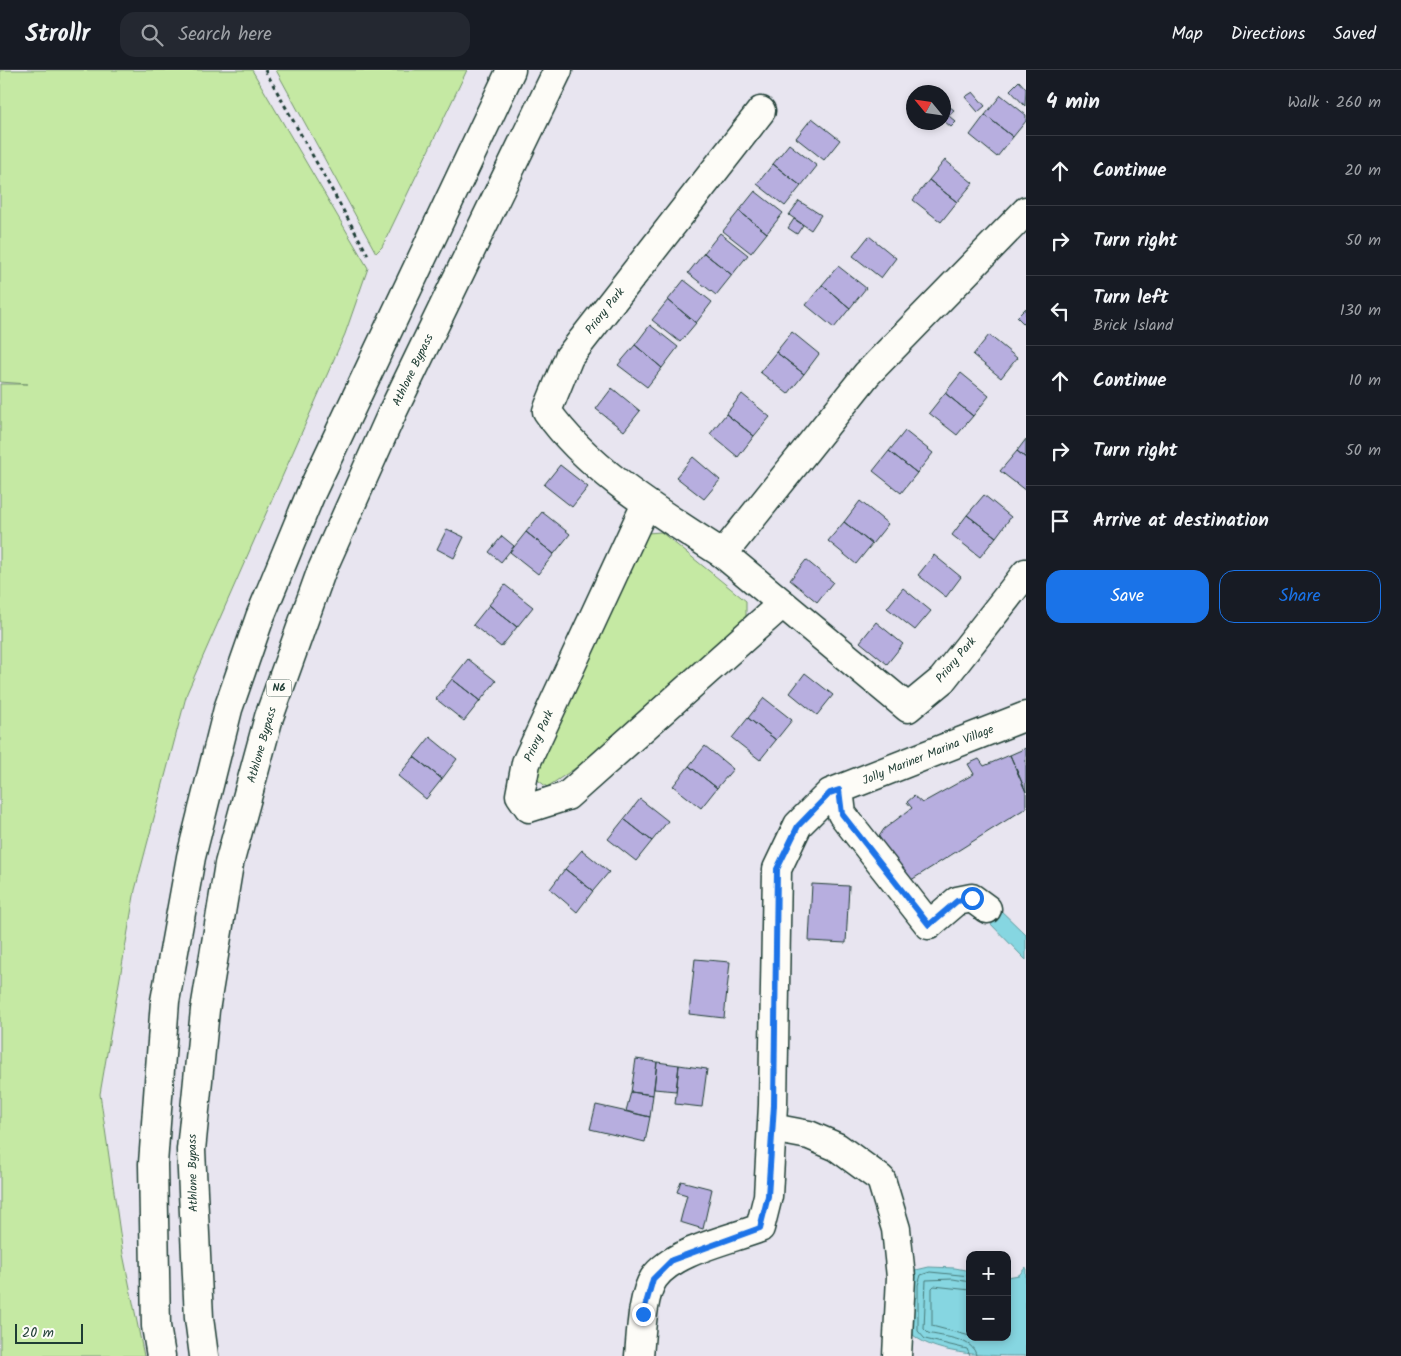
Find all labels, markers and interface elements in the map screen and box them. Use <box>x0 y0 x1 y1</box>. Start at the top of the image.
search box <box>120 12 470 57</box>
text: Strollr <box>25 15 90 54</box>
text: Search here <box>178 20 272 50</box>
text: Map <box>1171 20 1203 49</box>
text: Directions <box>1231 20 1305 49</box>
text: Saved <box>1333 20 1376 49</box>
icon: search <box>138 21 166 49</box>
north arrow <box>906 85 951 130</box>
text: 4 min <box>1046 86 1100 119</box>
text: Walk · 260 m <box>1288 90 1381 115</box>
text: Continue <box>1093 156 1166 186</box>
icon: ahead <box>1046 157 1074 185</box>
text: 20 m <box>1345 158 1381 183</box>
text: Turn right <box>1093 226 1178 256</box>
icon: right <box>1046 227 1074 255</box>
text: 50 m <box>1345 228 1381 253</box>
street label: Priory Park <box>581 283 630 338</box>
text: Turn left <box>1093 283 1168 313</box>
icon: left <box>1046 297 1074 325</box>
text: 130 m <box>1340 298 1381 323</box>
text: Brick Island <box>1093 313 1173 338</box>
street label: Athlone Bypass <box>387 331 439 409</box>
text: Continue <box>1093 366 1166 396</box>
icon: ahead <box>1046 367 1074 395</box>
text: 10 m <box>1349 368 1381 393</box>
text: Turn right <box>1093 436 1178 466</box>
icon: right <box>1046 437 1074 465</box>
text: 50 m <box>1345 438 1381 463</box>
text: Arrive at destination <box>1093 506 1269 536</box>
icon: arrive <box>1046 507 1074 535</box>
button: Save <box>1046 570 1209 623</box>
button: Share <box>1219 570 1381 623</box>
street label: Priory Park <box>931 633 981 687</box>
road number: N6 <box>266 680 292 696</box>
street label: Athlone Bypass <box>242 705 282 785</box>
street label: Priory Park <box>519 707 559 765</box>
street label: Jolly Mariner Marina Village <box>859 720 997 790</box>
route start <box>961 887 984 910</box>
street label: Athlone Bypass <box>183 1134 203 1212</box>
map controls <box>966 1251 1011 1341</box>
button: + <box>966 1251 1011 1296</box>
button: − <box>966 1296 1011 1341</box>
route end <box>632 1303 655 1326</box>
scale bar <box>15 1321 82 1344</box>
text: 20 m <box>22 1322 54 1344</box>

